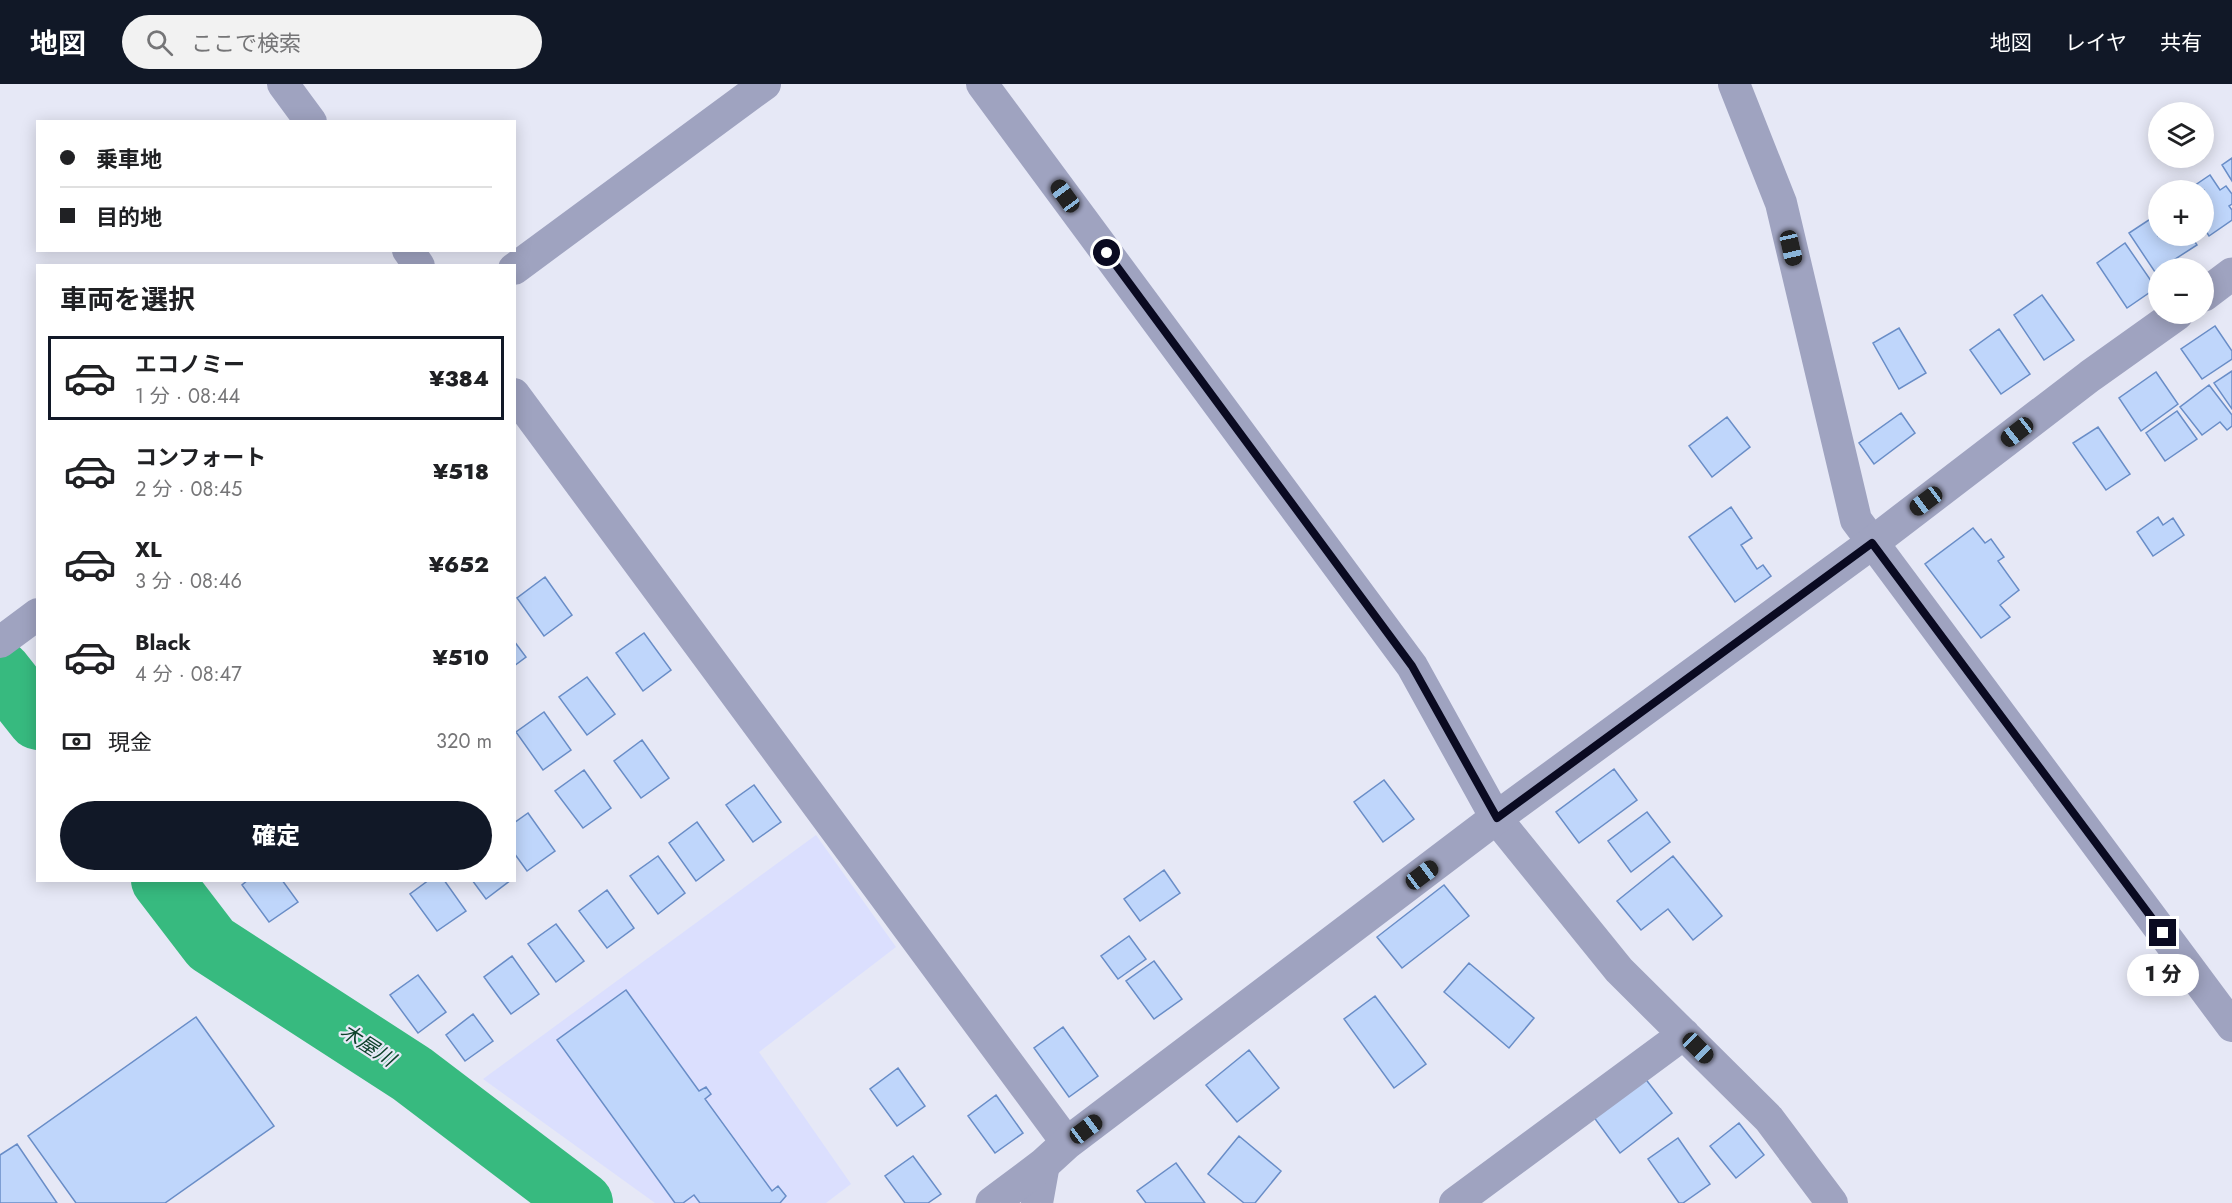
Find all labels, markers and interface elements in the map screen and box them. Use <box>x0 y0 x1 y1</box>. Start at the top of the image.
search box <box>122 15 542 69</box>
text: 地図 <box>30 23 86 64</box>
icon: search <box>143 26 176 59</box>
text: ここで検索 <box>191 27 301 59</box>
text: 地図 <box>1990 28 2032 58</box>
text: レイヤ <box>2065 28 2127 58</box>
text: 共有 <box>2160 28 2202 58</box>
map controls <box>2148 102 2214 324</box>
button: layers <box>2148 102 2214 168</box>
text: 乗車地 <box>96 143 162 175</box>
car <box>1047 176 1083 216</box>
button: + <box>2148 180 2214 246</box>
text: 目的地 <box>96 201 162 233</box>
car <box>1778 228 1804 268</box>
route start <box>1093 239 1120 266</box>
button: − <box>2148 258 2214 324</box>
text: 車両を選択 <box>60 280 195 319</box>
text: エコノミー <box>135 348 245 380</box>
icon: car <box>63 351 117 405</box>
text: ¥384 <box>429 362 489 394</box>
text: 1 分 · 08:44 <box>135 382 240 411</box>
car <box>1997 414 2037 450</box>
text: コンフォート <box>135 441 266 473</box>
icon: car <box>63 444 117 498</box>
text: ¥518 <box>433 455 489 487</box>
text: 2 分 · 08:45 <box>135 475 242 504</box>
car <box>1906 483 1946 519</box>
text: XL <box>135 533 162 565</box>
icon: car <box>63 537 117 591</box>
text: ¥652 <box>429 548 489 580</box>
text: 3 分 · 08:46 <box>135 567 242 596</box>
text: Black <box>135 626 191 658</box>
icon: car <box>63 630 117 684</box>
text: ¥510 <box>432 641 489 673</box>
text: 4 分 · 08:47 <box>135 660 242 689</box>
icon: cash <box>60 725 93 758</box>
text: 現金 <box>108 726 152 758</box>
text: 320 m <box>436 727 492 756</box>
button: 確定 <box>60 801 492 870</box>
car <box>1402 857 1442 893</box>
route end <box>2149 919 2176 946</box>
callout: 1 分 <box>2127 954 2199 996</box>
text: 1 分 <box>2145 960 2181 989</box>
water label: 木屋川 <box>335 1017 402 1075</box>
car <box>1679 1029 1717 1067</box>
car <box>1066 1111 1106 1147</box>

